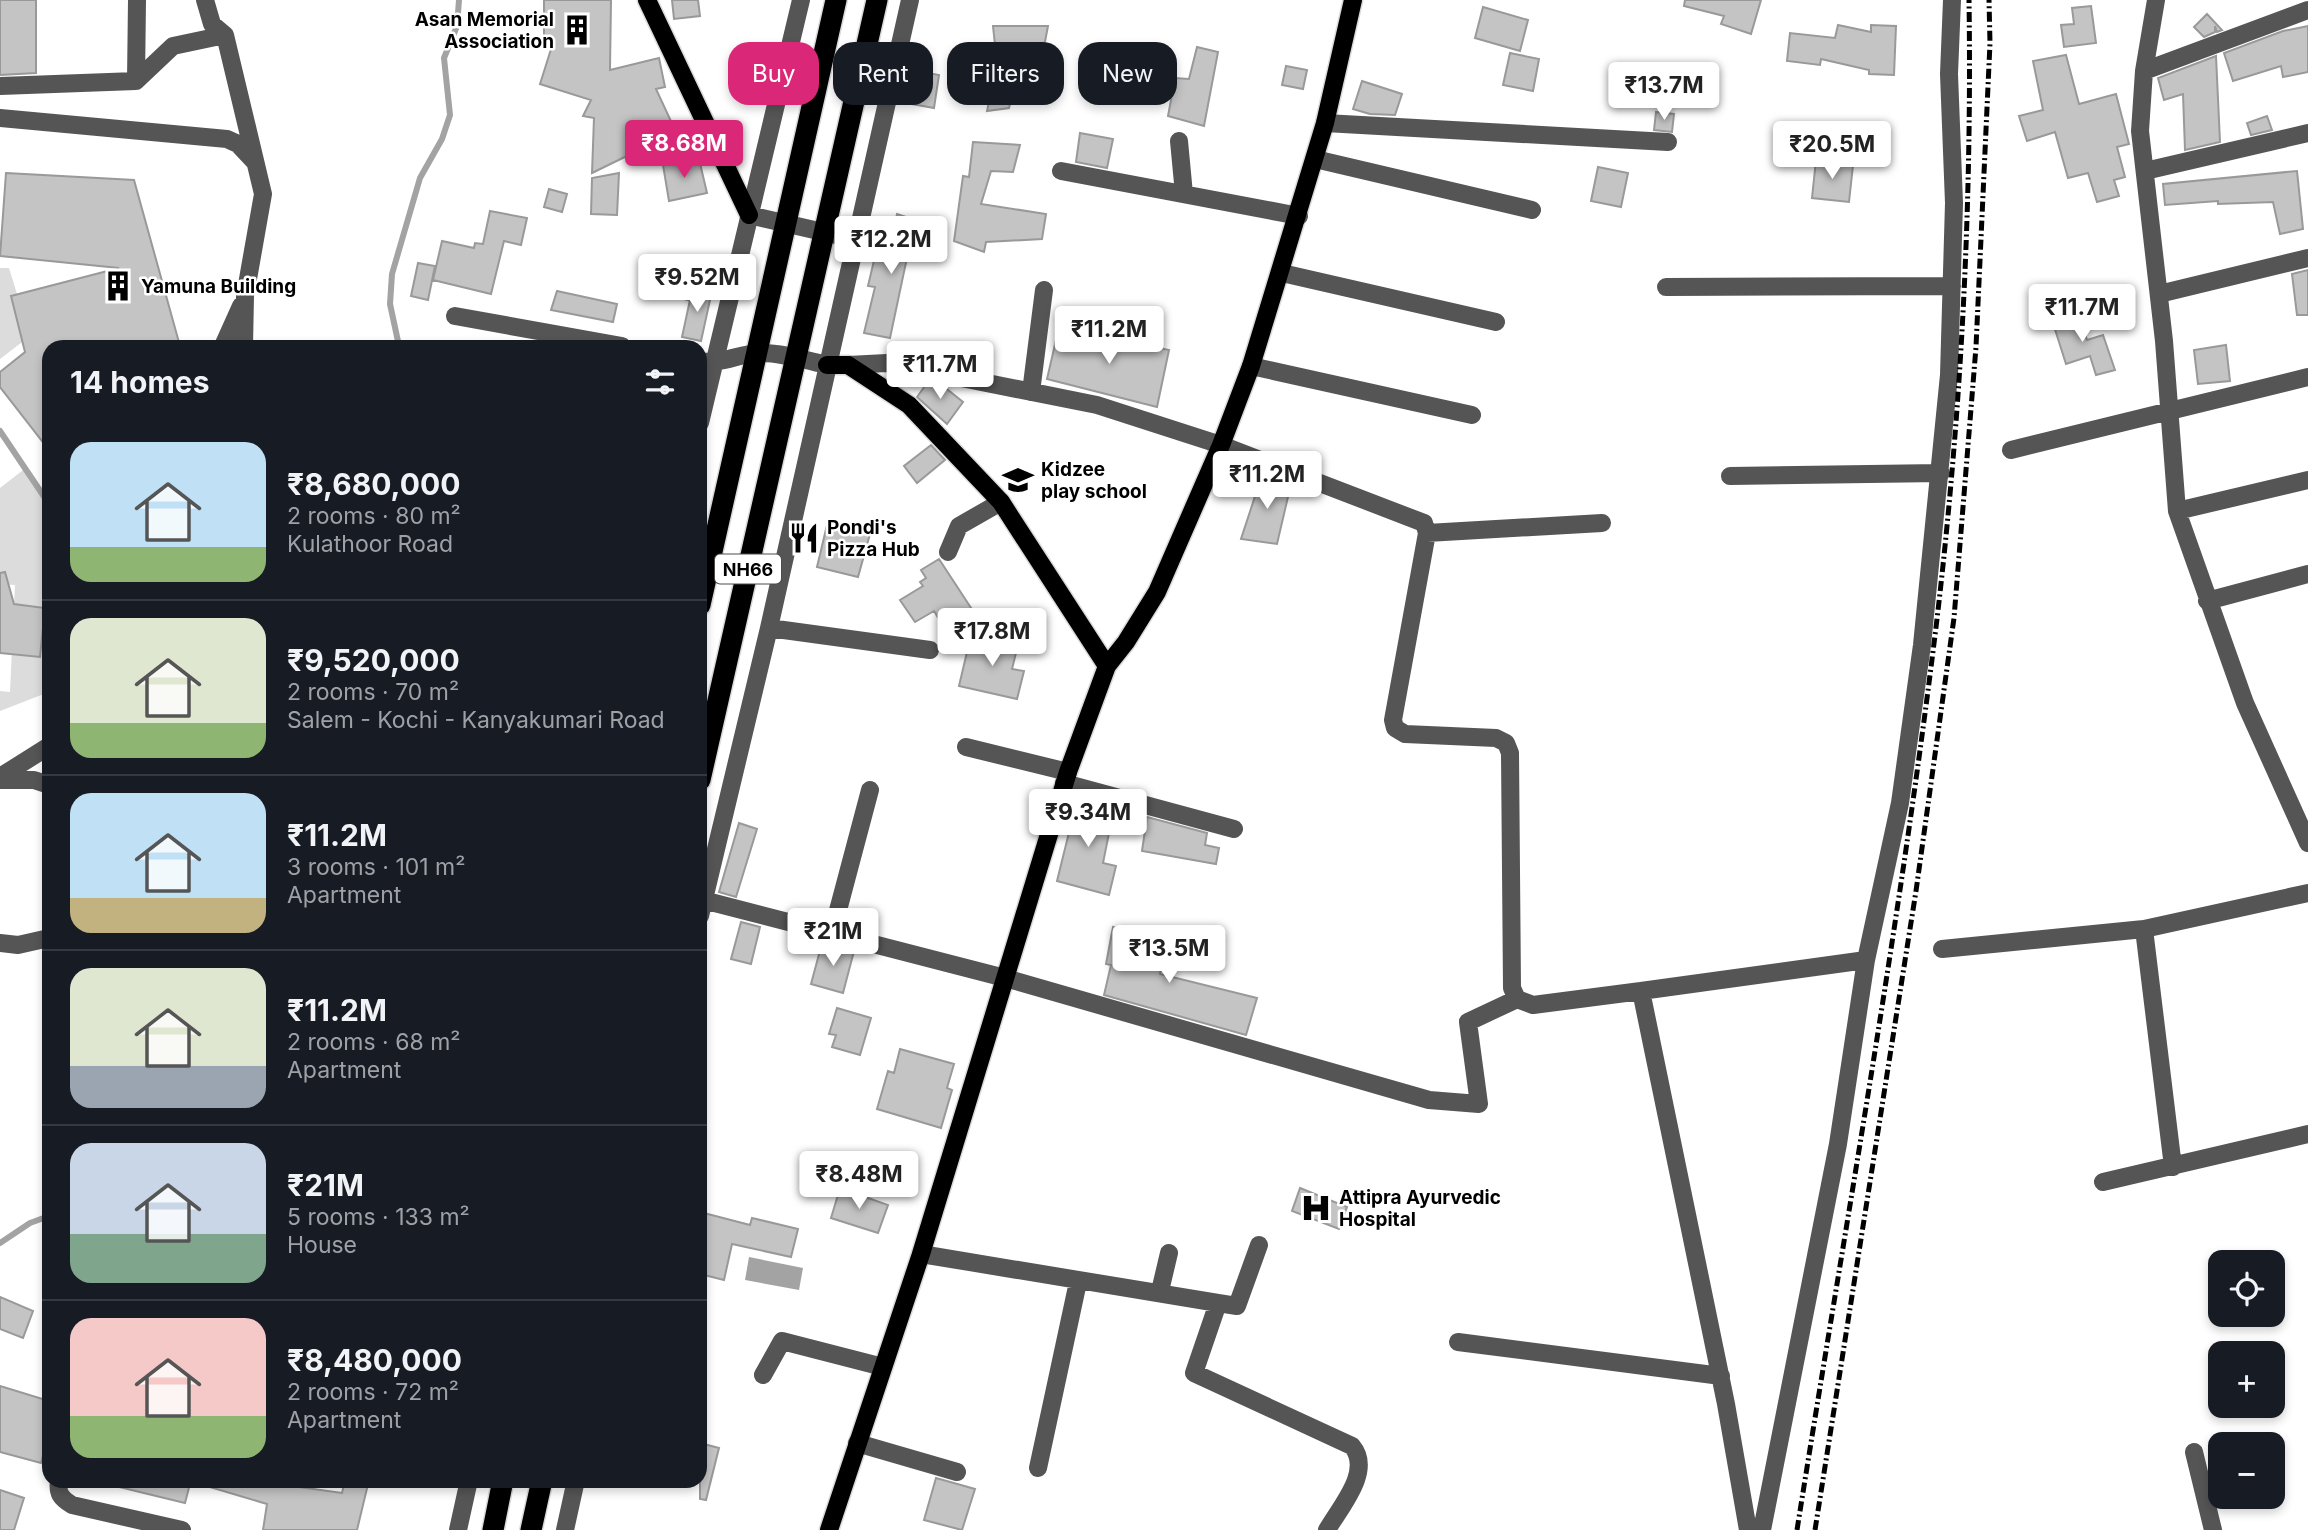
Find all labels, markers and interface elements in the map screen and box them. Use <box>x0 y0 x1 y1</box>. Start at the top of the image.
place label: Asan Memorial Association <box>415 8 554 53</box>
building icon: Asan Memorial Association <box>560 13 594 47</box>
chip: Buy <box>728 42 819 105</box>
chip: Rent <box>833 42 933 105</box>
chip: Filters <box>947 42 1064 105</box>
chip: New <box>1078 42 1177 105</box>
pin: ₹13.7M <box>1607 62 1721 122</box>
text: ₹13.7M <box>1624 71 1704 99</box>
pin: ₹8.68M <box>627 120 741 180</box>
pin: ₹20.5M <box>1775 122 1889 181</box>
text: ₹8.68M <box>641 129 727 157</box>
text: ₹20.5M <box>1789 130 1875 158</box>
pin: ₹12.2M <box>834 216 948 276</box>
text: ₹12.2M <box>850 225 932 253</box>
pin: ₹9.52M <box>640 254 754 314</box>
text: ₹9.52M <box>654 263 740 291</box>
building icon: Yamuna Building <box>101 269 135 303</box>
place label: Yamuna Building <box>141 275 296 298</box>
pin: ₹11.7M <box>2025 284 2139 344</box>
text: ₹11.7M <box>2045 293 2119 321</box>
pin: ₹11.2M <box>1052 306 1166 366</box>
text: ₹11.2M <box>1071 315 1147 343</box>
pin: ₹11.7M <box>883 342 997 401</box>
text: ₹11.7M <box>903 350 977 378</box>
icon: filters <box>641 363 679 401</box>
text: 14 homes <box>70 364 209 400</box>
pin: ₹11.2M <box>1210 452 1324 511</box>
place label: Kidzee play school <box>1041 458 1147 503</box>
text: ₹11.2M <box>1229 460 1305 488</box>
school or university icon: Kidzee play school <box>1001 463 1035 497</box>
text: ₹8,680,000 <box>287 466 460 502</box>
icon: home <box>126 470 210 554</box>
text: 2 rooms · 80 m² <box>287 502 461 530</box>
place label: Pondi's Pizza Hub <box>827 516 920 561</box>
restaurant icon: Pondi's Pizza Hub <box>787 521 821 555</box>
text: Kulathoor Road <box>287 530 453 558</box>
road number: NH66 <box>715 554 781 584</box>
pin: ₹17.8M <box>935 608 1049 668</box>
text: ₹17.8M <box>954 617 1031 645</box>
text: ₹9,520,000 <box>287 642 460 678</box>
icon: home <box>126 646 210 730</box>
text: 2 rooms · 70 m² <box>287 678 459 706</box>
text: Salem - Kochi - Kanyakumari Road <box>287 706 665 734</box>
pin: ₹9.34M <box>1031 790 1145 849</box>
text: ₹9.34M <box>1045 798 1131 826</box>
text: ₹11.2M <box>287 817 387 853</box>
icon: home <box>126 821 210 905</box>
text: 3 rooms · 101 m² <box>287 853 465 881</box>
text: Apartment <box>287 881 401 909</box>
pin: ₹21M <box>792 908 874 968</box>
text: ₹21M <box>804 917 862 945</box>
pin: ₹13.5M <box>1112 926 1226 985</box>
text: ₹13.5M <box>1128 934 1210 962</box>
text: ₹11.2M <box>287 992 387 1028</box>
icon: home <box>126 996 210 1080</box>
text: 2 rooms · 68 m² <box>287 1028 460 1056</box>
text: Apartment <box>287 1056 401 1084</box>
pin: ₹8.48M <box>802 1152 916 1211</box>
text: ₹8.48M <box>815 1160 903 1188</box>
text: ₹21M <box>287 1167 364 1203</box>
icon: home <box>126 1171 210 1255</box>
place label: Attipra Ayurvedic Hospital <box>1339 1186 1501 1231</box>
hospital icon: Attipra Ayurvedic Hospital <box>1299 1191 1333 1225</box>
text: 5 rooms · 133 m² <box>287 1203 470 1231</box>
text: House <box>287 1231 357 1259</box>
map controls <box>2208 1250 2285 1509</box>
button: locate <box>2208 1250 2285 1327</box>
button: + <box>2208 1341 2285 1418</box>
text: ₹8,480,000 <box>287 1342 462 1378</box>
icon: home <box>126 1346 210 1430</box>
text: 2 rooms · 72 m² <box>287 1378 459 1406</box>
text: Apartment <box>287 1406 401 1434</box>
button: − <box>2208 1432 2285 1509</box>

